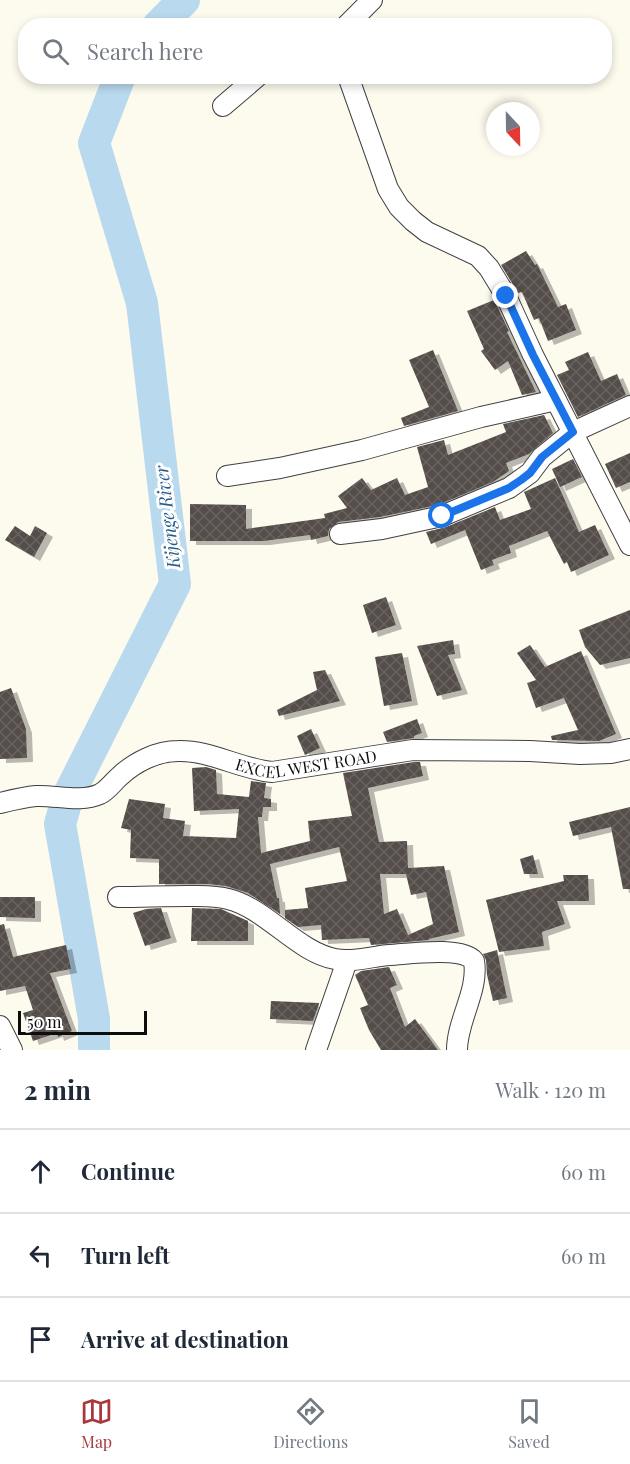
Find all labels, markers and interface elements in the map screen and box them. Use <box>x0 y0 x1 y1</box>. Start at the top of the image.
search box <box>18 18 612 84</box>
icon: search <box>39 35 72 68</box>
text: Search here <box>87 36 203 66</box>
north arrow <box>486 102 540 156</box>
route end <box>492 282 518 308</box>
water label: Kijenge River <box>149 463 185 571</box>
route start <box>428 502 454 528</box>
street label: EXCEL WEST ROAD <box>233 745 378 782</box>
scale bar <box>18 1008 147 1036</box>
text: 50 m <box>27 1011 61 1032</box>
text: 2 min <box>24 1072 91 1107</box>
text: Walk · 120 m <box>496 1076 606 1103</box>
icon: ahead <box>24 1155 57 1188</box>
text: Continue <box>81 1156 175 1186</box>
text: 60 m <box>561 1158 606 1185</box>
icon: left <box>24 1239 57 1272</box>
text: Turn left <box>81 1240 170 1270</box>
text: 60 m <box>561 1242 606 1269</box>
icon: arrive <box>24 1323 57 1356</box>
text: Arrive at destination <box>81 1324 289 1354</box>
tab: Map <box>80 1395 113 1452</box>
tab: Directions <box>273 1395 348 1452</box>
tab: Saved <box>508 1395 550 1452</box>

